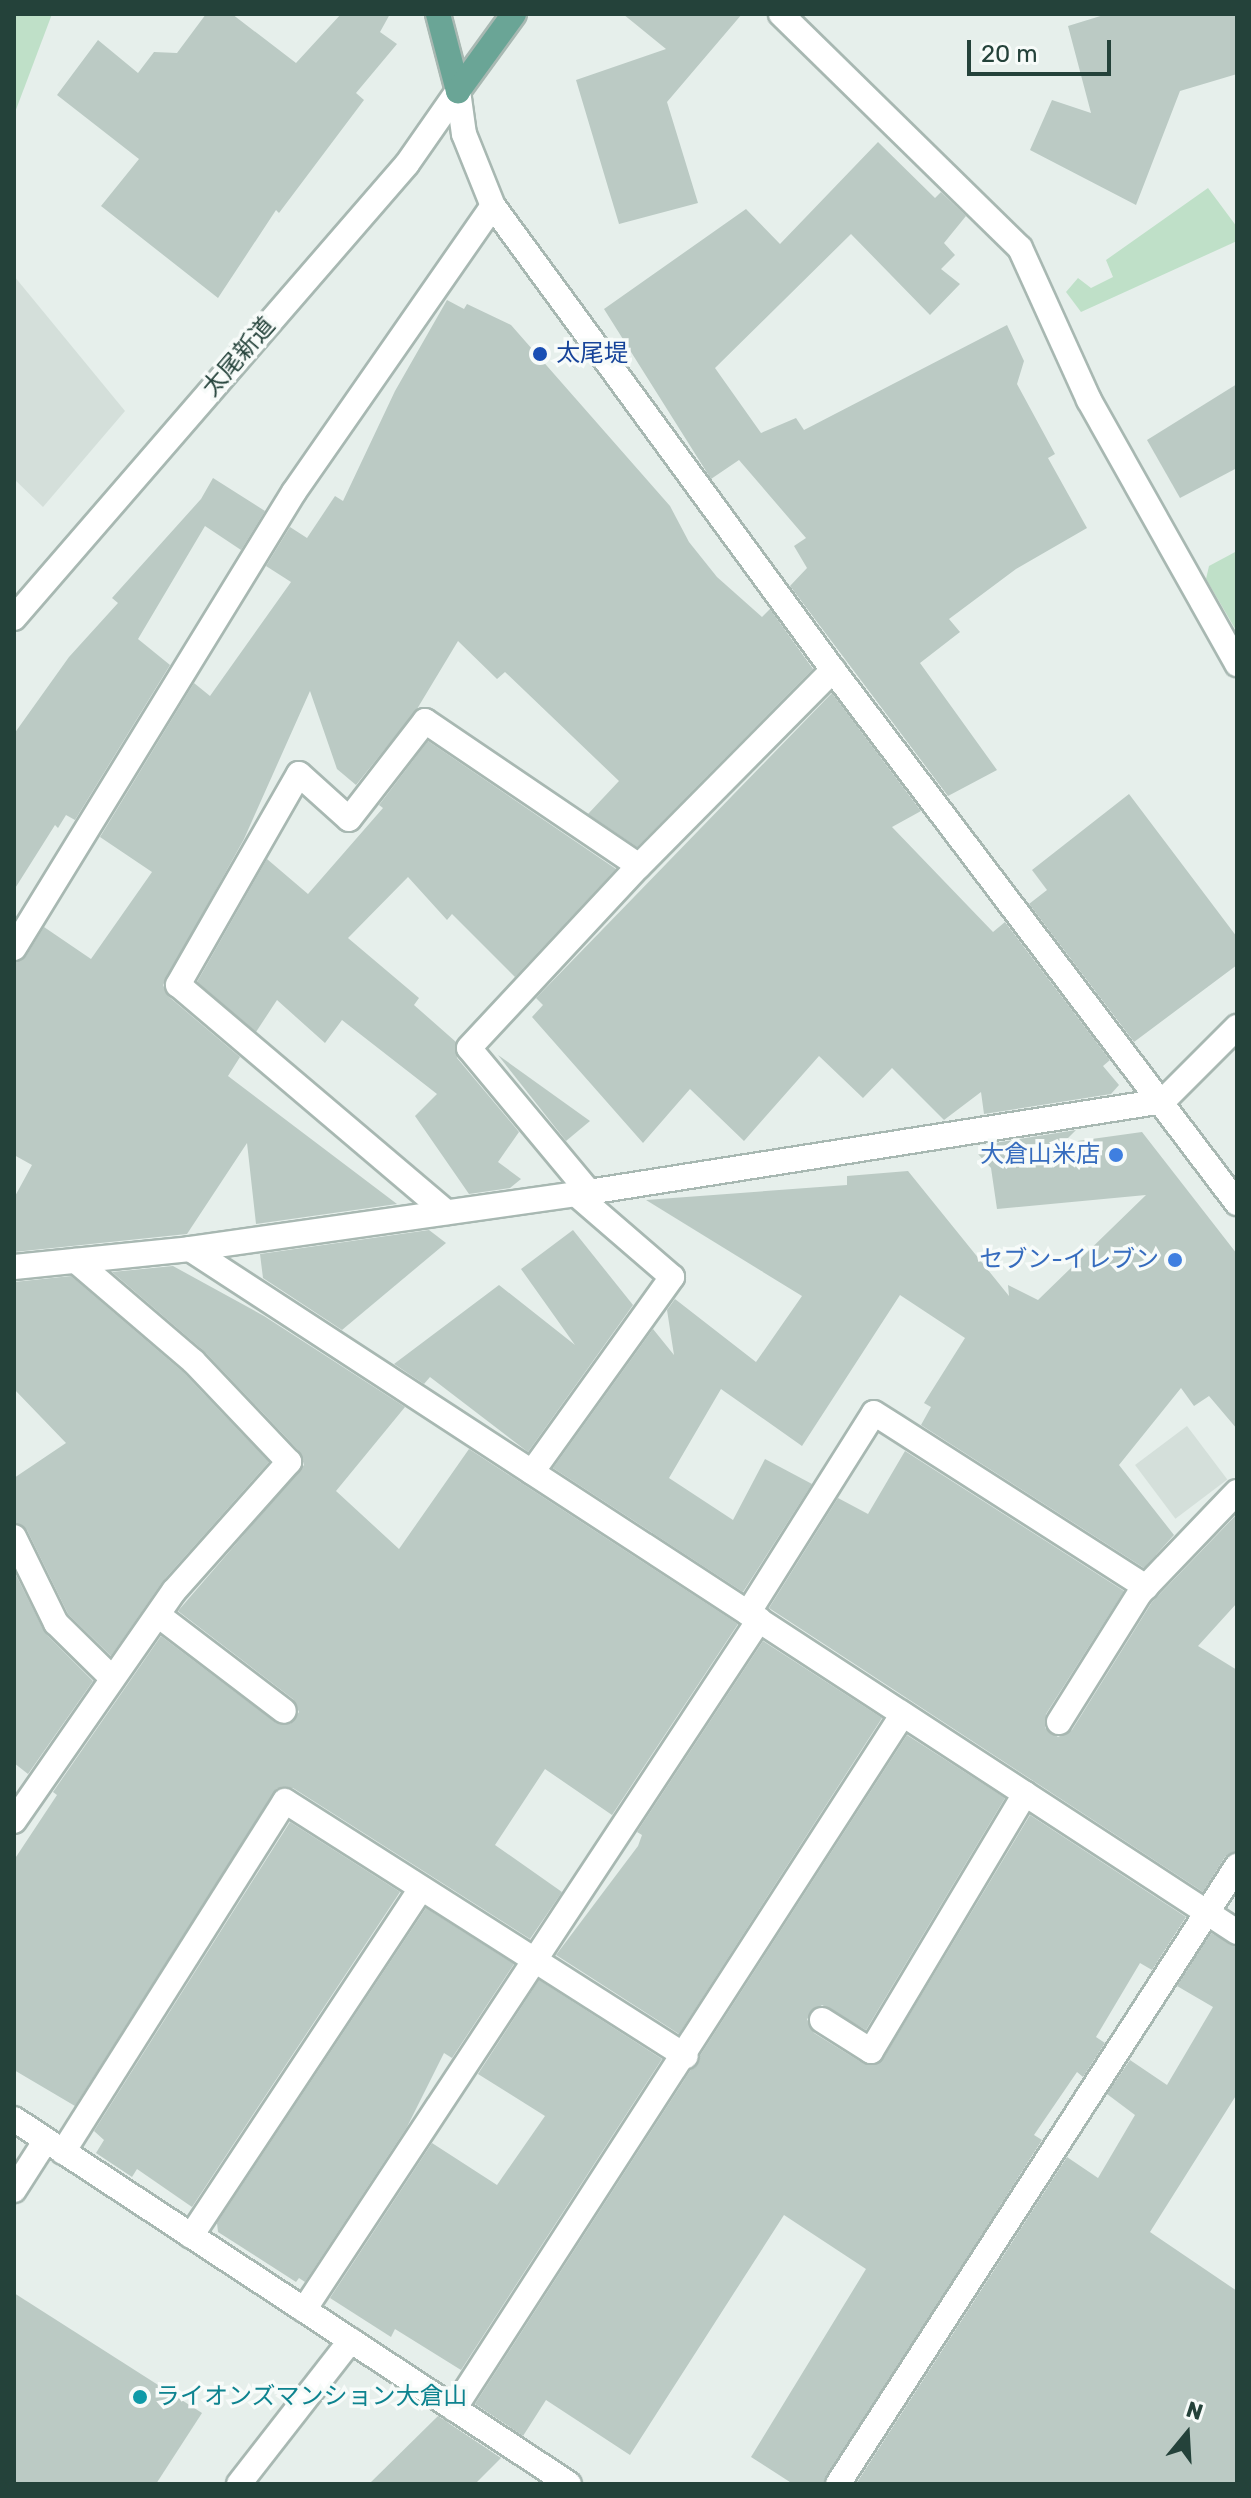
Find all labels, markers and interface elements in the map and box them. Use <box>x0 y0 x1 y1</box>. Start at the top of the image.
scale bar <box>971 24 1115 74</box>
text: 20 m <box>981 40 1038 68</box>
street label: 太尾新道 <box>197 311 281 403</box>
place label: 太尾堤 <box>556 340 628 368</box>
marker: 太尾堤 <box>531 345 549 363</box>
place label: 大倉山米店 <box>980 1141 1100 1169</box>
marker: 大倉山米店 <box>1107 1146 1125 1164</box>
place label: セブン-イレブン <box>979 1246 1159 1274</box>
marker: セブン-イレブン <box>1166 1251 1184 1269</box>
place label: ライオンズマンション大倉山 <box>156 2383 468 2411</box>
marker: ライオンズマンション大倉山 <box>131 2388 149 2406</box>
north arrow <box>1147 2394 1227 2474</box>
text: N <box>1183 2395 1206 2426</box>

